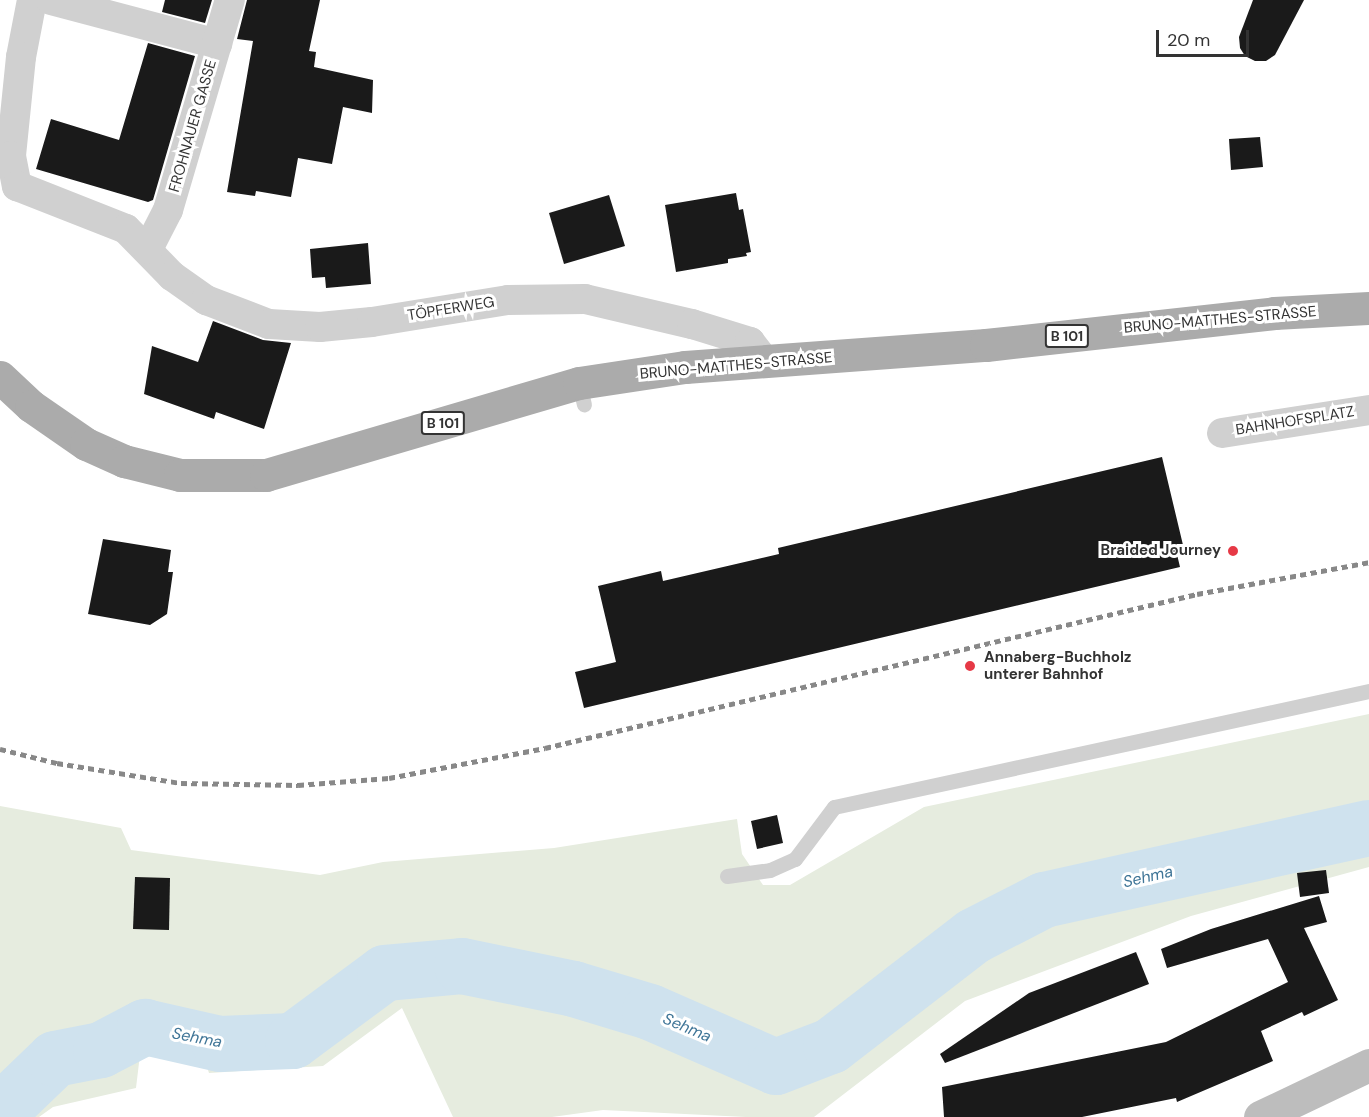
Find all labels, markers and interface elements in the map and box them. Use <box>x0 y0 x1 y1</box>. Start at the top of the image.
scale bar <box>1159 18 1252 56</box>
text: 20 m <box>1167 28 1210 52</box>
street label: FROHNAUER GASSE <box>165 58 221 194</box>
street label: TÖPFERWEG <box>406 293 496 325</box>
street label: BRUNO-MATTHES-STRASSE <box>1123 303 1317 337</box>
road number: B 101 <box>1044 325 1090 347</box>
street label: BRUNO-MATTHES-STRASSE <box>639 349 833 383</box>
street label: BAHNHOFSPLATZ <box>1234 403 1356 439</box>
road number: B 101 <box>420 412 466 434</box>
place label: Braided Journey <box>1101 542 1221 560</box>
marker: Braided Journey <box>1226 544 1240 558</box>
place label: Annaberg-Buchholz unterer Bahnhof <box>984 648 1131 683</box>
marker: Annaberg-Buchholz unterer Bahnhof <box>961 657 979 675</box>
water label: Sehma <box>1121 862 1175 892</box>
water label: Sehma <box>660 1009 714 1047</box>
water label: Sehma <box>170 1024 224 1052</box>

